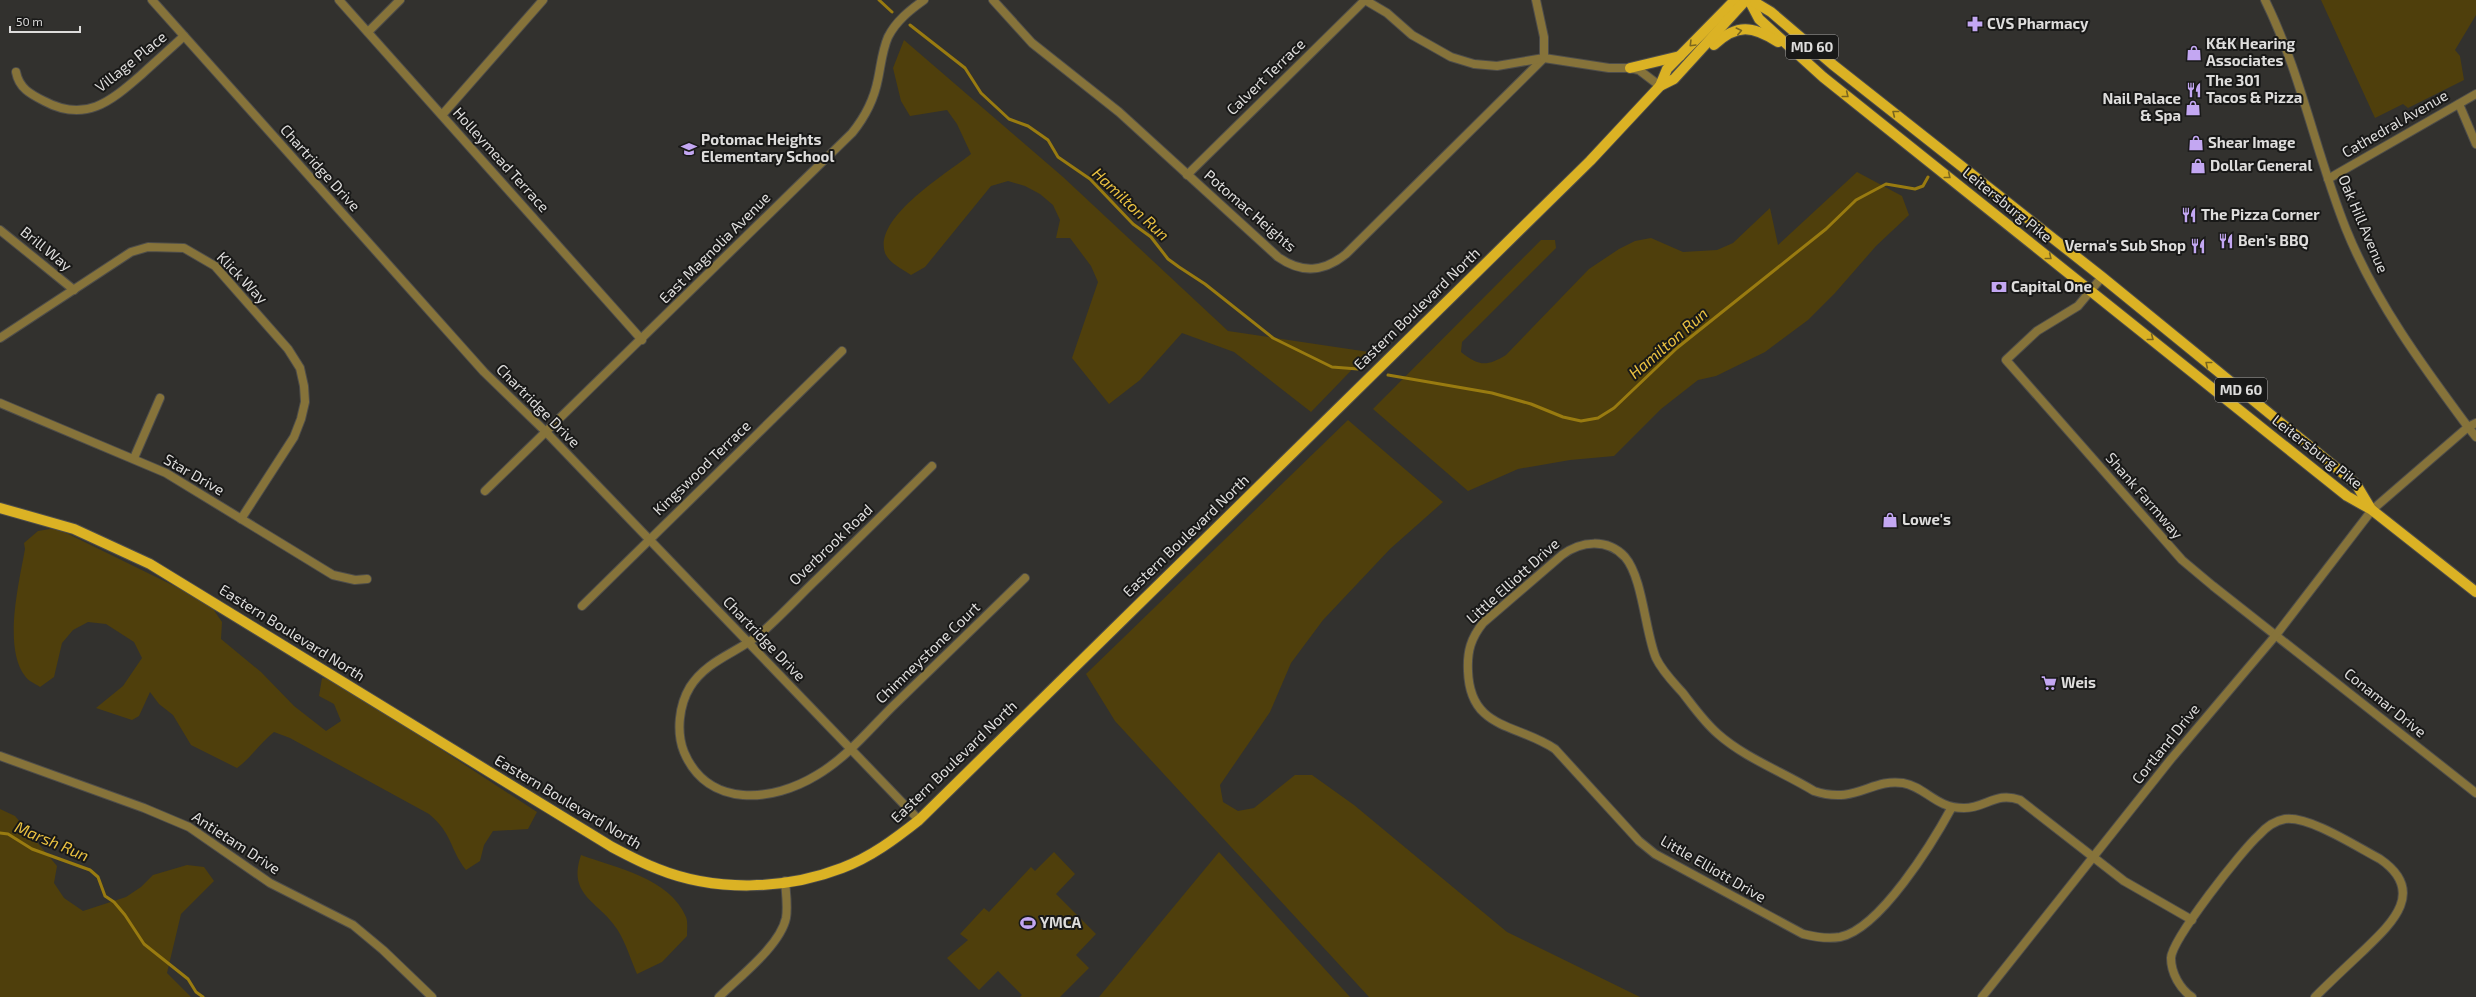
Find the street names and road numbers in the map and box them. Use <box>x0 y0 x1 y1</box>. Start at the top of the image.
street label: Village Place <box>91 27 170 95</box>
street label: Calvert Terrace <box>1222 34 1308 118</box>
road number: MD 60 <box>1786 35 1838 59</box>
street label: Cathedral Avenue <box>2338 85 2451 161</box>
street label: Holleymead Terrace <box>450 103 554 216</box>
street label: Chartridge Drive <box>277 120 365 215</box>
street label: Leitersburg Pike <box>1959 163 2056 246</box>
street label: Potomac Heights <box>1201 165 1300 255</box>
street label: Oak Hill Avenue <box>2335 172 2393 275</box>
street label: East Magnolia Avenue <box>655 188 774 307</box>
street label: Brill Way <box>17 222 76 274</box>
street label: Eastern Boulevard North <box>1349 243 1483 373</box>
street label: Klick Way <box>214 248 272 307</box>
street label: Chartridge Drive <box>493 360 584 451</box>
road number: MD 60 <box>2215 378 2267 402</box>
street label: Leitersburg Pike <box>2269 410 2366 492</box>
street label: Kingswood Terrace <box>649 416 754 519</box>
street label: Shank Farmway <box>2102 448 2187 542</box>
street label: Star Drive <box>161 450 228 499</box>
street label: Eastern Boulevard North <box>1118 470 1252 600</box>
street label: Overbrook Road <box>785 500 876 589</box>
street label: Little Elliott Drive <box>1462 534 1562 627</box>
street label: Eastern Boulevard North <box>216 580 369 684</box>
street label: Chartridge Drive <box>720 592 810 684</box>
street label: Chimneystone Court <box>871 598 983 707</box>
street label: Conamar Drive <box>2341 664 2430 741</box>
street label: Eastern Boulevard North <box>886 696 1020 826</box>
street label: Cortland Drive <box>2127 700 2203 787</box>
street label: Eastern Boulevard North <box>492 750 645 852</box>
street label: Antietam Drive <box>189 807 284 877</box>
street label: Little Elliott Drive <box>1658 831 1769 906</box>

